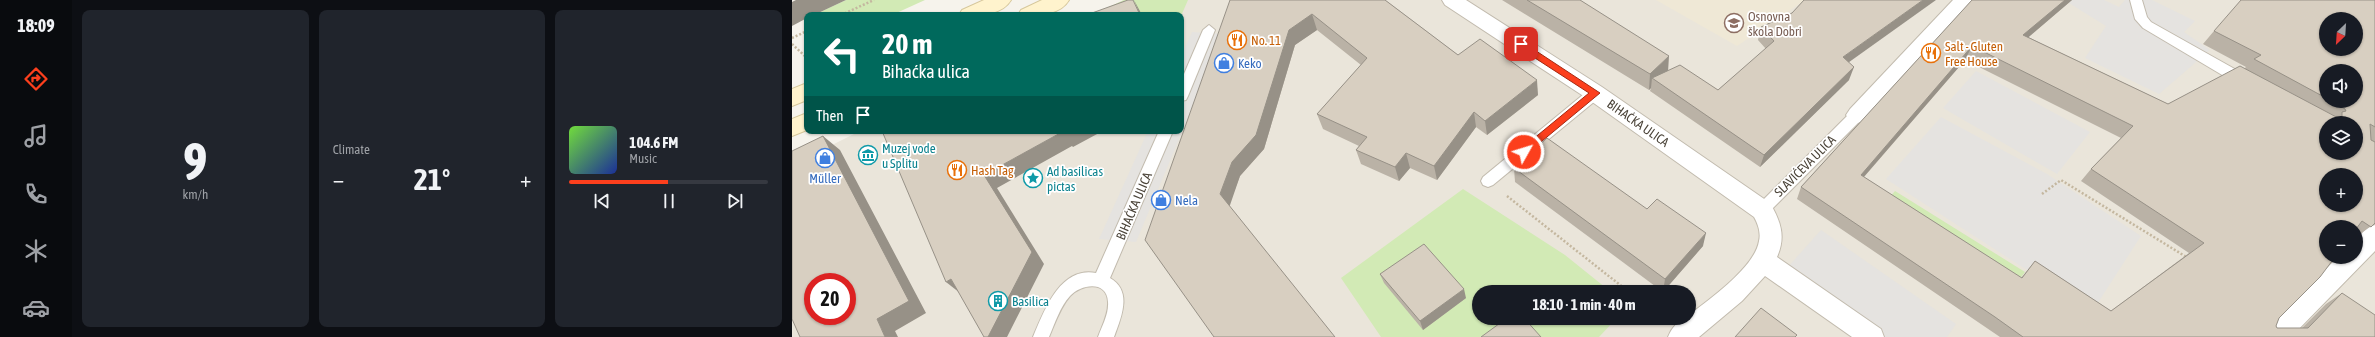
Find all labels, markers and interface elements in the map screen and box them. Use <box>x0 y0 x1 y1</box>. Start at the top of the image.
place label: Osnovna škola Dobri <box>1748 9 1802 39</box>
school or university icon: Osnovna škola Dobri <box>1723 12 1745 34</box>
north arrow <box>2319 12 2363 56</box>
map controls <box>2319 12 2363 264</box>
text: 18:09 <box>17 15 55 36</box>
pin <box>1504 27 1538 61</box>
icon: left <box>816 28 868 80</box>
text: 20 m <box>882 28 932 60</box>
restaurant icon: No. 11 <box>1226 29 1248 51</box>
place label: No. 11 <box>1251 33 1281 48</box>
icon: arrive <box>1510 33 1532 55</box>
place label: Salt - Gluten Free House <box>1945 39 2003 69</box>
restaurant icon: Salt - Gluten Free House <box>1920 42 1942 64</box>
shop icon: Keko <box>1213 52 1235 74</box>
place label: Keko <box>1238 56 1262 71</box>
text: Bihaćka ulica <box>882 61 970 82</box>
button: sound <box>2319 64 2363 108</box>
icon: directions <box>22 65 50 93</box>
street label: BIHAĆKA ULICA <box>1604 96 1672 150</box>
icon: arrive <box>852 104 874 126</box>
text: Then <box>816 107 844 124</box>
button: layers <box>2319 116 2363 160</box>
icon: music <box>22 122 50 150</box>
text: 9 <box>183 131 208 191</box>
position arrow <box>1503 131 1545 173</box>
street label: SLAVIĆEVA ULICA <box>1771 132 1839 200</box>
text: 104.6 FM <box>629 134 678 151</box>
place label: Muzej vode u Splitu <box>882 141 936 171</box>
text: Climate <box>333 142 370 157</box>
museum icon: Muzej vode u Splitu <box>857 144 879 166</box>
shop icon: Müller <box>814 147 836 169</box>
text: Music <box>629 151 657 166</box>
restaurant icon: Hash Tag <box>946 159 968 181</box>
text: 21° <box>414 162 450 196</box>
place label: Hash Tag <box>971 163 1014 178</box>
place label: Ad basilicas pictas <box>1047 164 1103 194</box>
text: − <box>333 166 344 192</box>
text: + <box>520 166 531 192</box>
place icon: Ad basilicas pictas <box>1022 167 1044 189</box>
button: + <box>2319 168 2363 212</box>
street label: BIHAĆKA ULICA <box>1113 169 1155 242</box>
place label: Müller <box>809 171 841 186</box>
icon: phone <box>22 180 50 208</box>
text: km/h <box>182 187 208 202</box>
shop icon: Nela <box>1150 189 1172 211</box>
icon: previous <box>591 190 613 212</box>
icon: pause <box>658 190 680 212</box>
icon: next <box>724 190 746 212</box>
place label: Nela <box>1175 193 1198 208</box>
button: − <box>2319 220 2363 264</box>
icon: climate <box>22 237 50 265</box>
speed limit sign: 20 <box>804 273 856 325</box>
building icon: Basilica <box>987 290 1009 312</box>
icon: car <box>22 294 50 322</box>
place label: Basilica <box>1012 294 1049 309</box>
text: 18:10 · 1 min · 40 m <box>1532 296 1636 313</box>

